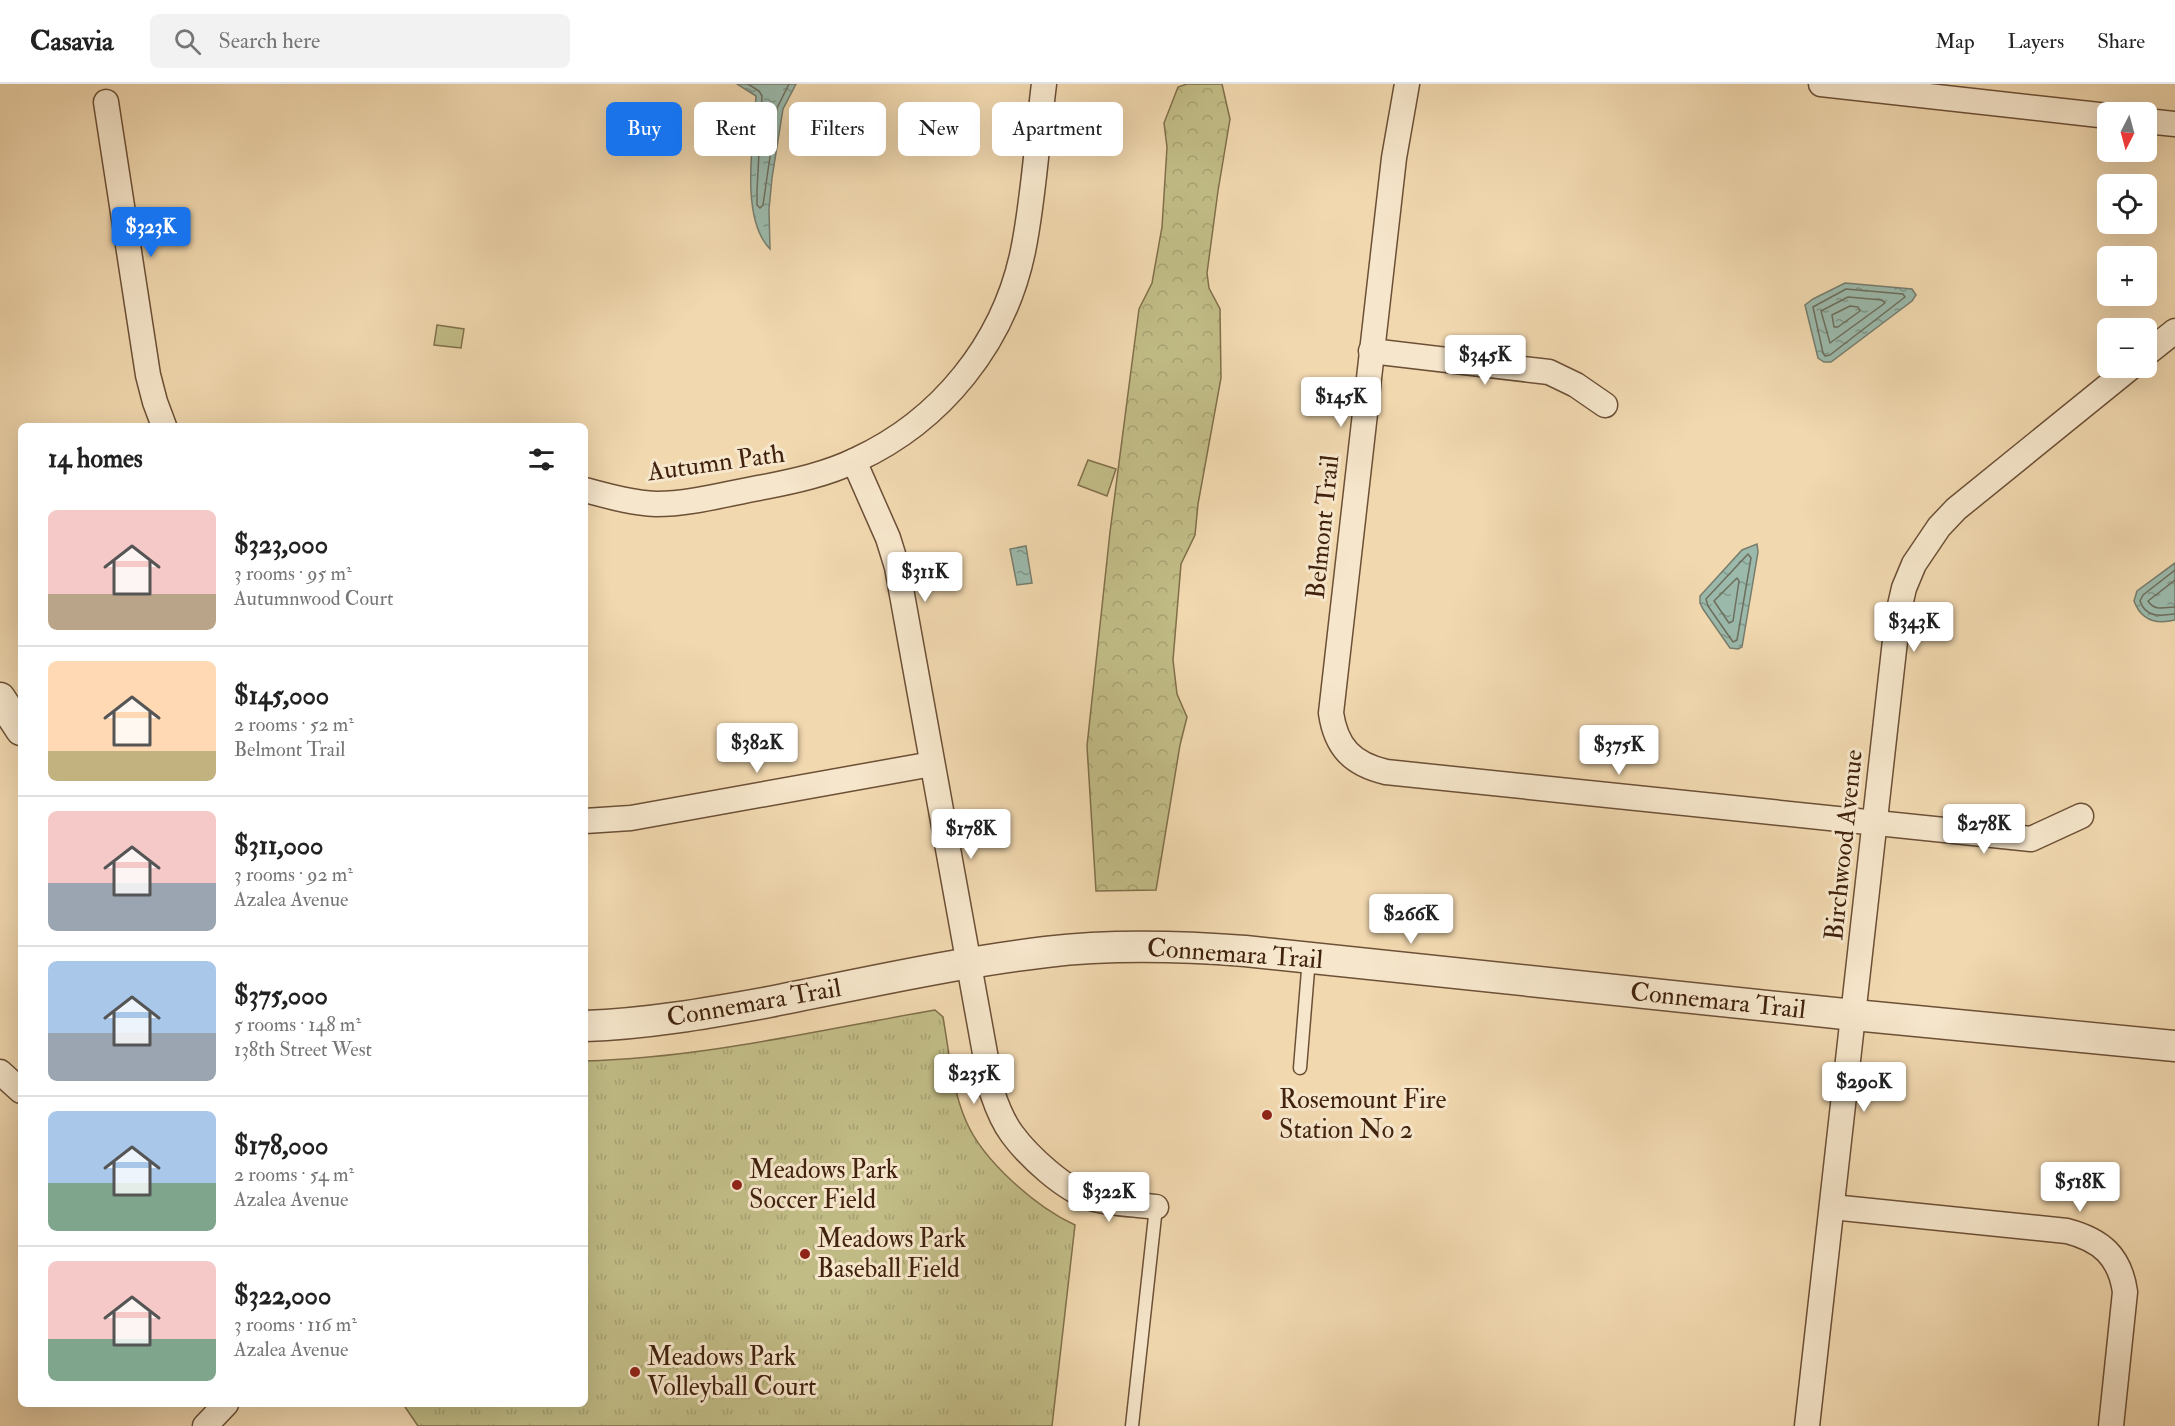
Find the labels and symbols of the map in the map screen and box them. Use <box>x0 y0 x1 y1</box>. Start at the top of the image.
north arrow <box>2097 102 2157 162</box>
pin: $323K <box>109 207 193 258</box>
pin: $345K <box>1443 335 1527 386</box>
pin: $145K <box>1299 377 1383 428</box>
street label: Autumn Path <box>644 437 787 489</box>
street label: Belmont Trail <box>1300 453 1347 601</box>
pin: $311K <box>883 552 967 603</box>
pin: $343K <box>1872 602 1956 653</box>
pin: $382K <box>715 723 799 774</box>
pin: $375K <box>1577 725 1661 776</box>
street label: Birchwood Avenue <box>1818 748 1870 942</box>
pin: $278K <box>1942 804 2026 855</box>
pin: $178K <box>929 809 1013 860</box>
pin: $266K <box>1369 894 1453 945</box>
street label: Connemara Trail <box>1146 932 1324 976</box>
street label: Connemara Trail <box>664 972 844 1034</box>
street label: Connemara Trail <box>1629 976 1808 1026</box>
pin: $235K <box>932 1054 1016 1105</box>
pin: $290K <box>1822 1062 1906 1113</box>
place label: Rosemount Fire Station No 2 <box>1279 1084 1446 1146</box>
marker: Rosemount Fire Station No 2 <box>1260 1108 1274 1122</box>
place label: Meadows Park Soccer Field <box>749 1154 899 1216</box>
pin: $518K <box>2038 1162 2122 1213</box>
pin: $322K <box>1067 1172 1151 1223</box>
marker: Meadows Park Soccer Field <box>730 1178 744 1192</box>
place label: Meadows Park Baseball Field <box>817 1223 967 1285</box>
marker: Meadows Park Baseball Field <box>798 1247 812 1261</box>
place label: Meadows Park Volleyball Court <box>647 1341 817 1403</box>
marker: Meadows Park Volleyball Court <box>628 1365 642 1379</box>

